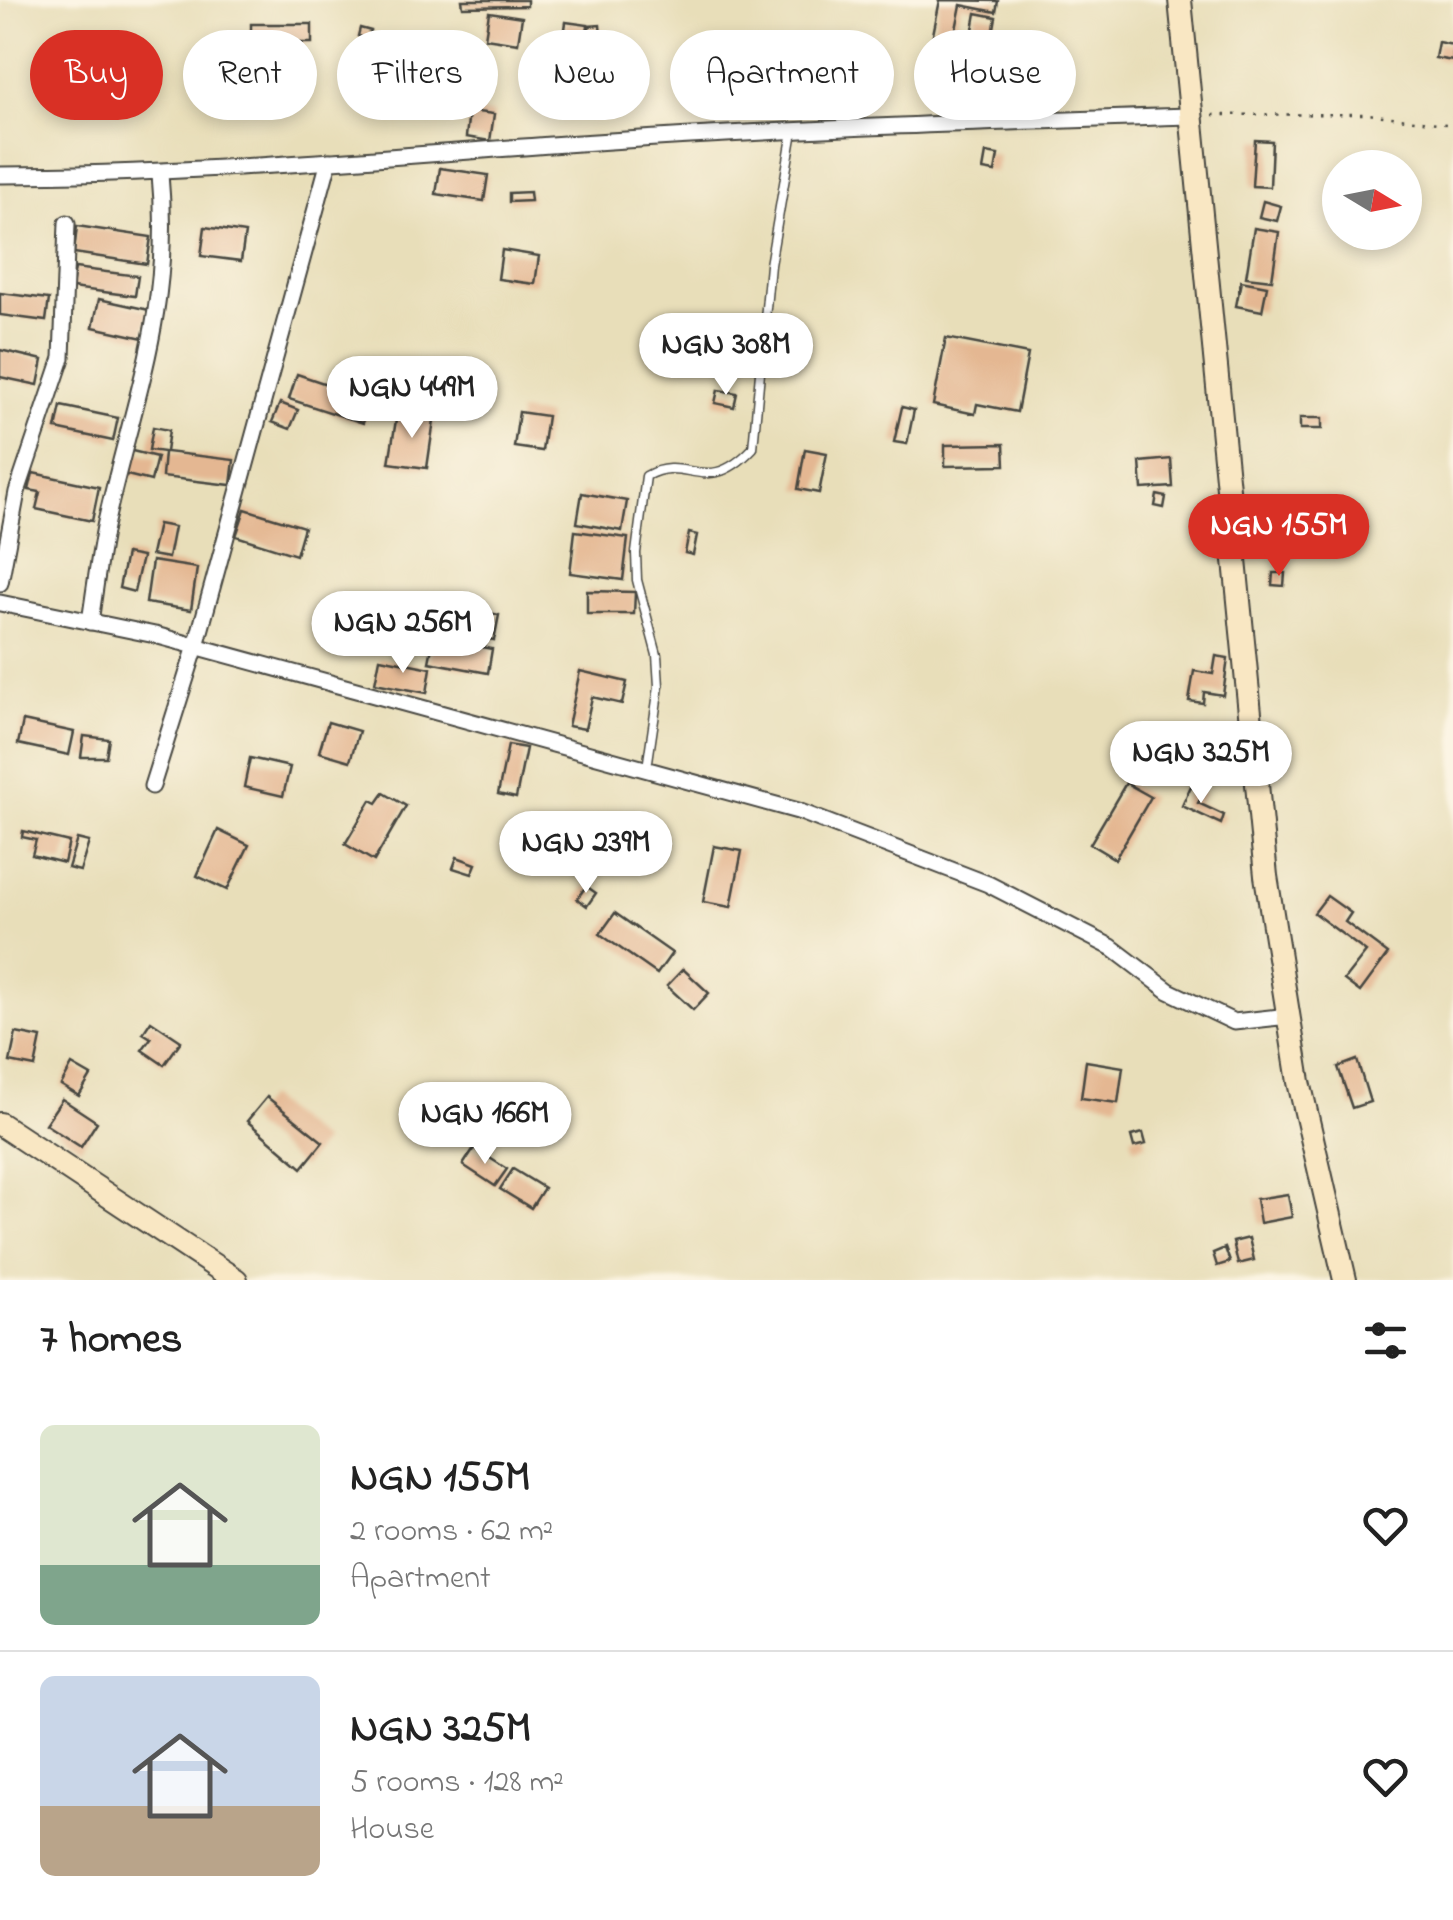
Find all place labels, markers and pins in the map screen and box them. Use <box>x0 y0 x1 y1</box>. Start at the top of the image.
pin: NGN 308M <box>623 313 829 398</box>
pin: NGN 449M <box>309 356 515 441</box>
pin: NGN 155M <box>1176 494 1382 579</box>
pin: NGN 256M <box>300 591 506 676</box>
pin: NGN 325M <box>1098 721 1304 806</box>
pin: NGN 239M <box>483 811 689 896</box>
pin: NGN 166M <box>382 1082 588 1167</box>

